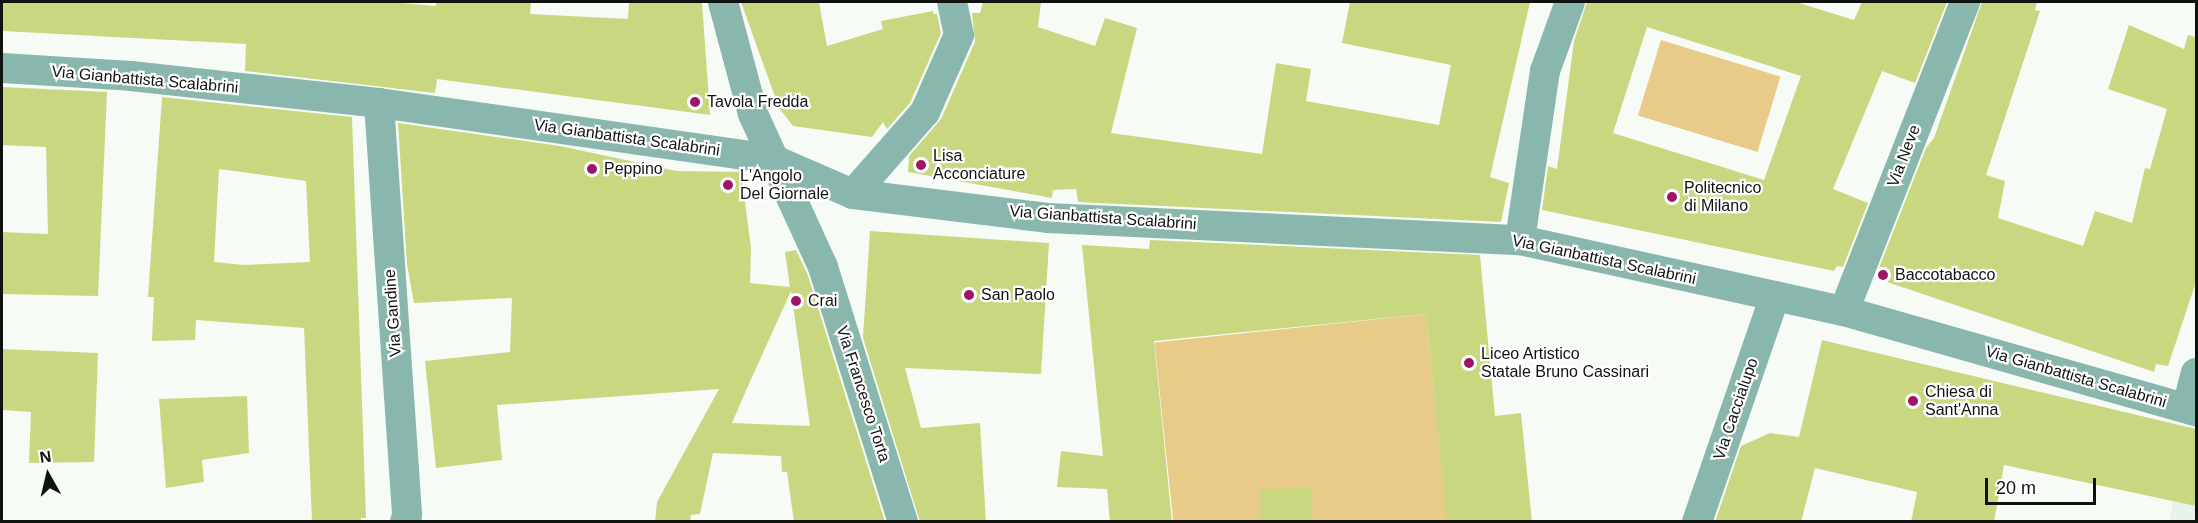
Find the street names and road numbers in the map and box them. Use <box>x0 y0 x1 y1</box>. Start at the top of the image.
street label: Via Gianbattista Scalabrini <box>51 62 239 98</box>
street label: Via Gianbattista Scalabrini <box>533 115 721 161</box>
street label: Via Neve <box>1883 122 1925 190</box>
street label: Via Gianbattista Scalabrini <box>1009 202 1197 234</box>
street label: Via Gianbattista Scalabrini <box>1510 231 1698 289</box>
street label: Via Gandine <box>380 269 406 357</box>
street label: Via Francesco Torta <box>832 324 894 464</box>
street label: Via Gianbattista Scalabrini <box>1983 342 2169 412</box>
street label: Via Caccialupo <box>1710 356 1762 462</box>

